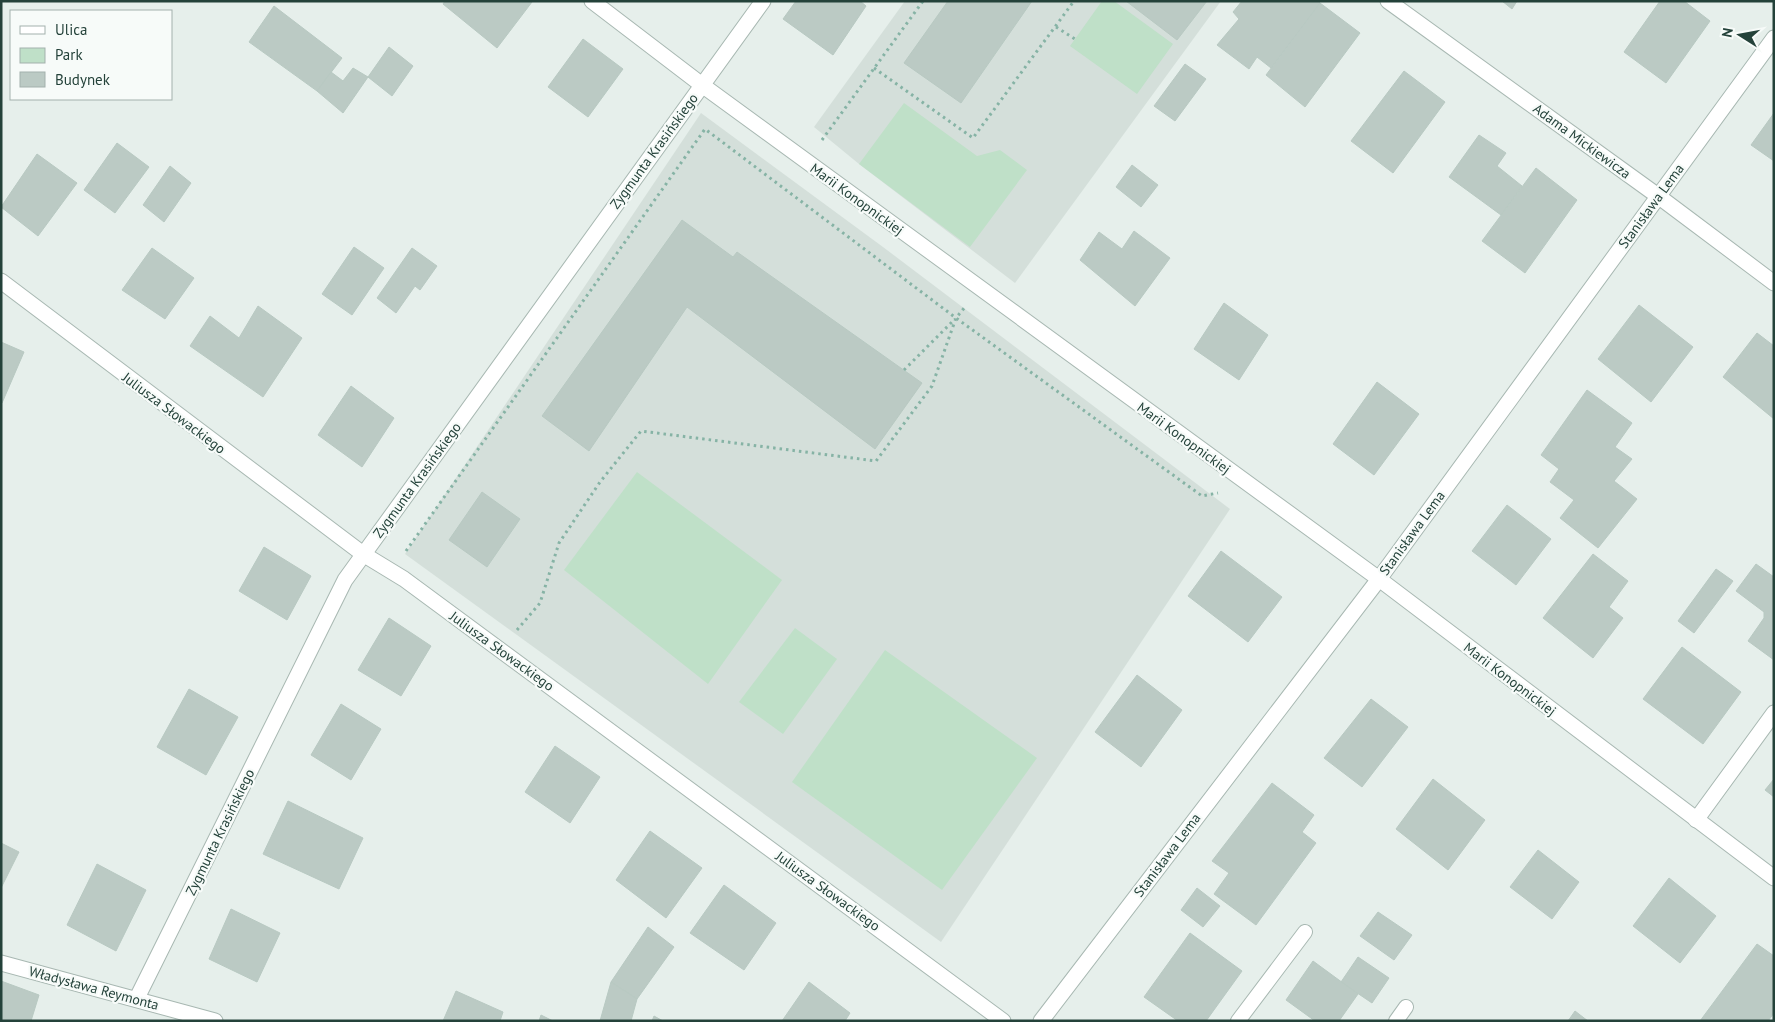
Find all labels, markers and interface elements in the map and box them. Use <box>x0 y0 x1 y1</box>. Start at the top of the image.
legend <box>10 10 172 100</box>
north arrow <box>1715 10 1765 60</box>
text: Ulica <box>55 20 87 39</box>
text: N <box>1718 26 1737 39</box>
text: Park <box>55 45 83 64</box>
text: Budynek <box>55 70 111 89</box>
street label: Zygmunta Krasińskiego <box>606 90 702 212</box>
street label: Adama Mickiewicza <box>1530 99 1635 183</box>
street label: Marii Konopnickiej <box>807 159 907 239</box>
street label: Stanisława Lema <box>1614 160 1688 252</box>
street label: Juliusza Słowackiego <box>118 368 229 458</box>
street label: Marii Konopnickiej <box>1134 398 1234 478</box>
street label: Zygmunta Krasińskiego <box>369 419 465 541</box>
street label: Stanisława Lema <box>1375 487 1449 579</box>
street label: Juliusza Słowackiego <box>445 606 558 695</box>
street label: Marii Konopnickiej <box>1460 638 1560 720</box>
street label: Zygmunta Krasińskiego <box>182 766 258 898</box>
street label: Stanisława Lema <box>1130 810 1204 900</box>
street label: Juliusza Słowackiego <box>771 846 884 935</box>
street label: Władysława Reymonta <box>27 962 161 1014</box>

